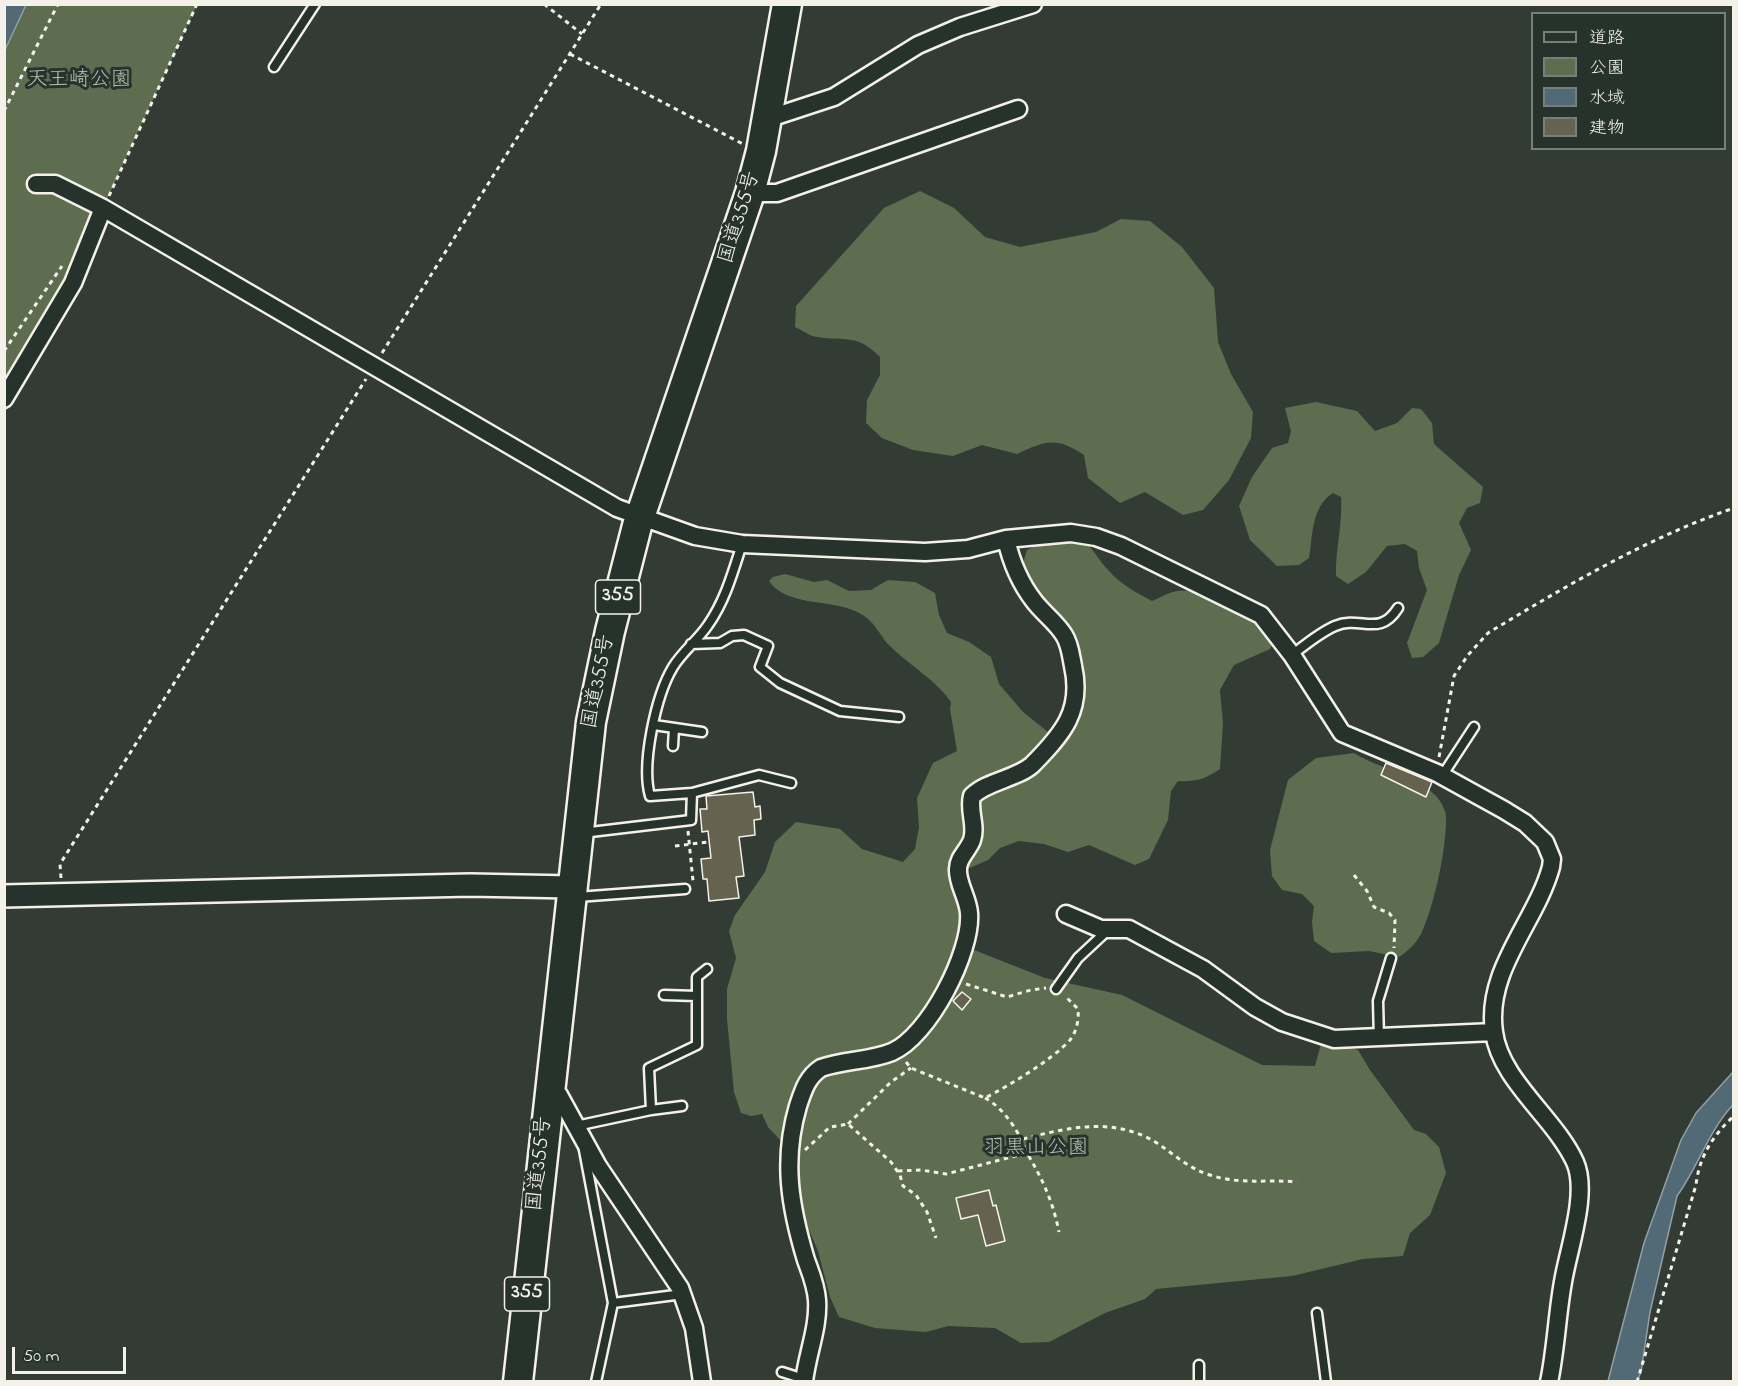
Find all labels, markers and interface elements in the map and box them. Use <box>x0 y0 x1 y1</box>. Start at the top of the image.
legend <box>1531 12 1726 150</box>
text: 道路 <box>1589 26 1625 52</box>
text: 公園 <box>1589 56 1625 82</box>
park label: 天王崎公園 <box>27 69 131 95</box>
text: 水域 <box>1589 86 1625 112</box>
text: 建物 <box>1589 116 1625 142</box>
street label: 国道355号 <box>715 169 767 267</box>
road number: 355 <box>596 580 640 614</box>
street label: 国道355号 <box>579 633 621 731</box>
street label: 国道355号 <box>523 1115 559 1213</box>
park label: 羽黒山公園 <box>984 1137 1088 1163</box>
road number: 355 <box>504 1277 550 1311</box>
scale bar <box>15 1335 129 1373</box>
text: 50 m <box>23 1344 60 1370</box>

